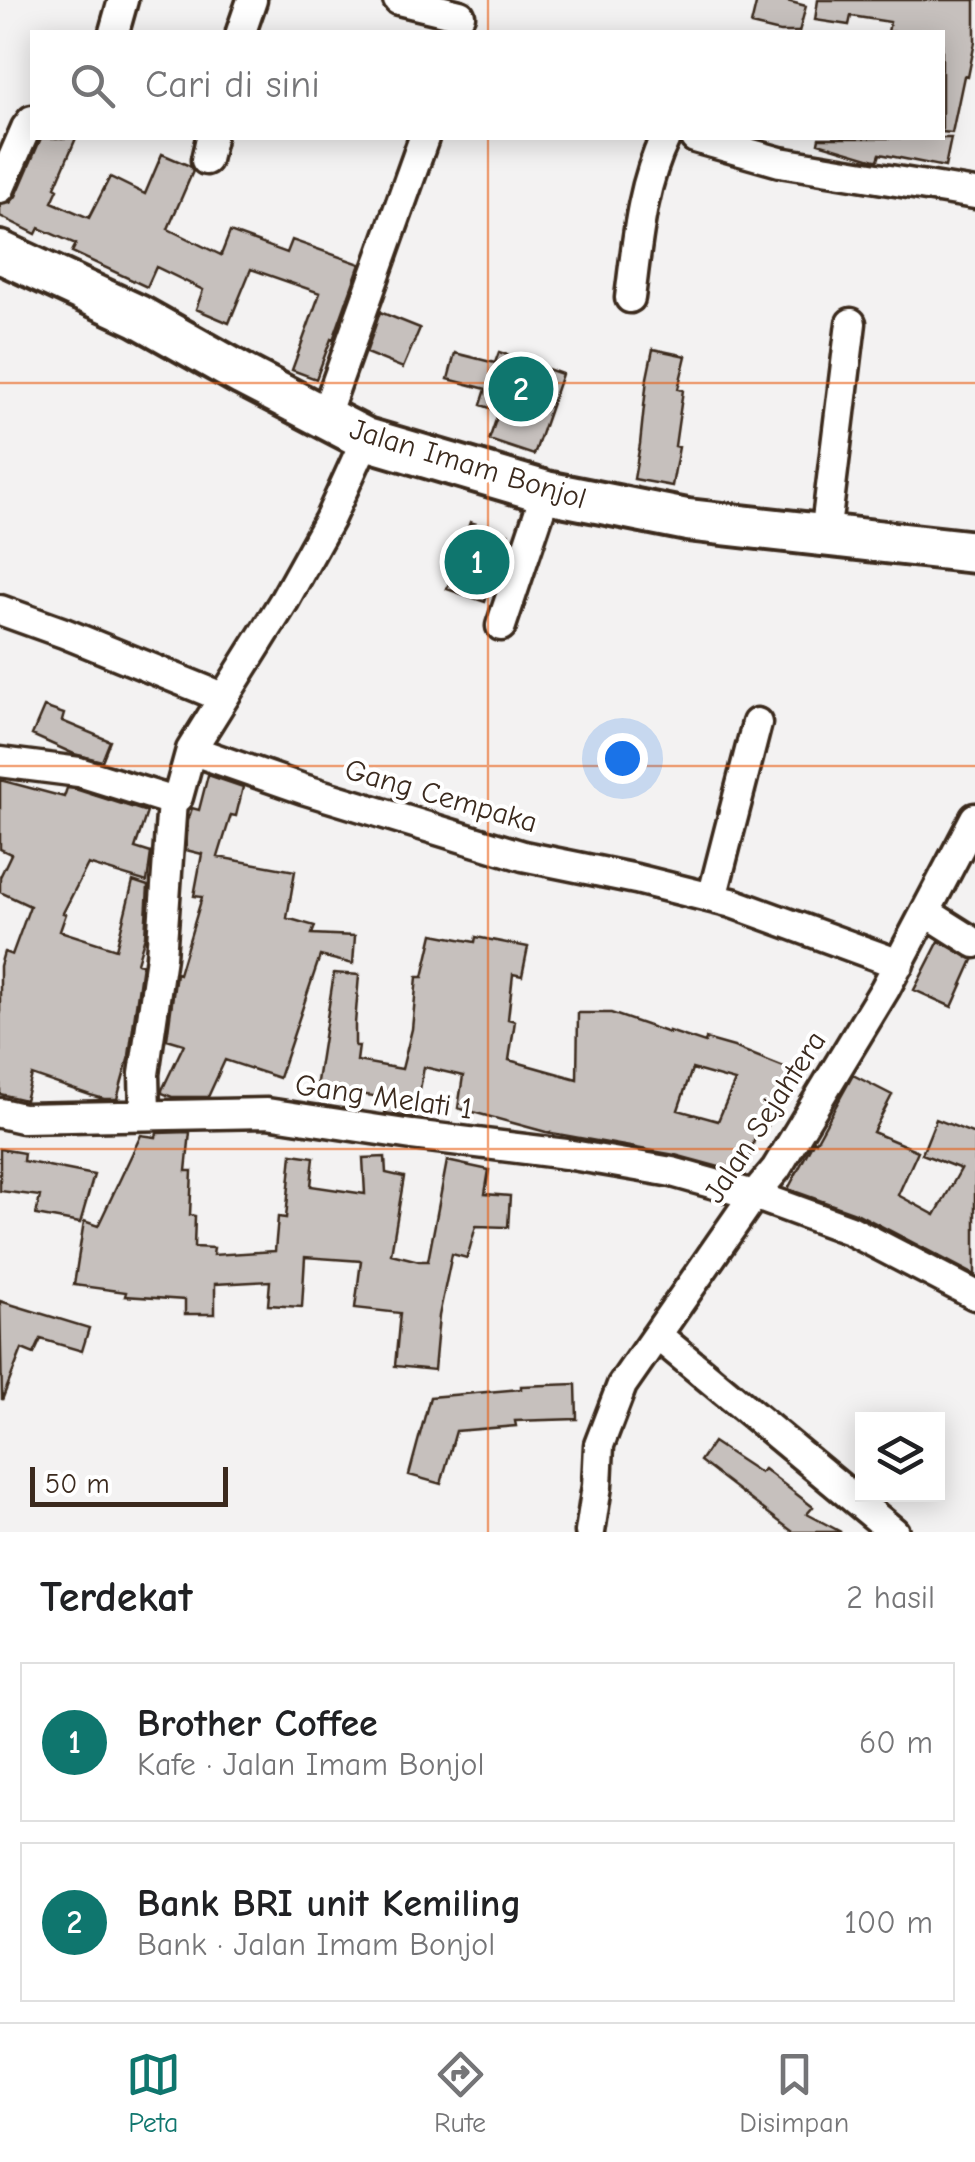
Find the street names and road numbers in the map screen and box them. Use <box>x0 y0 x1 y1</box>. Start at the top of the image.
street label: Jalan Imam Bonjol <box>346 411 590 517</box>
street label: Gang Cempaka <box>341 752 541 840</box>
street label: Jalan Sejahtera <box>697 1025 833 1209</box>
street label: Gang Melati 1 <box>293 1067 475 1127</box>

